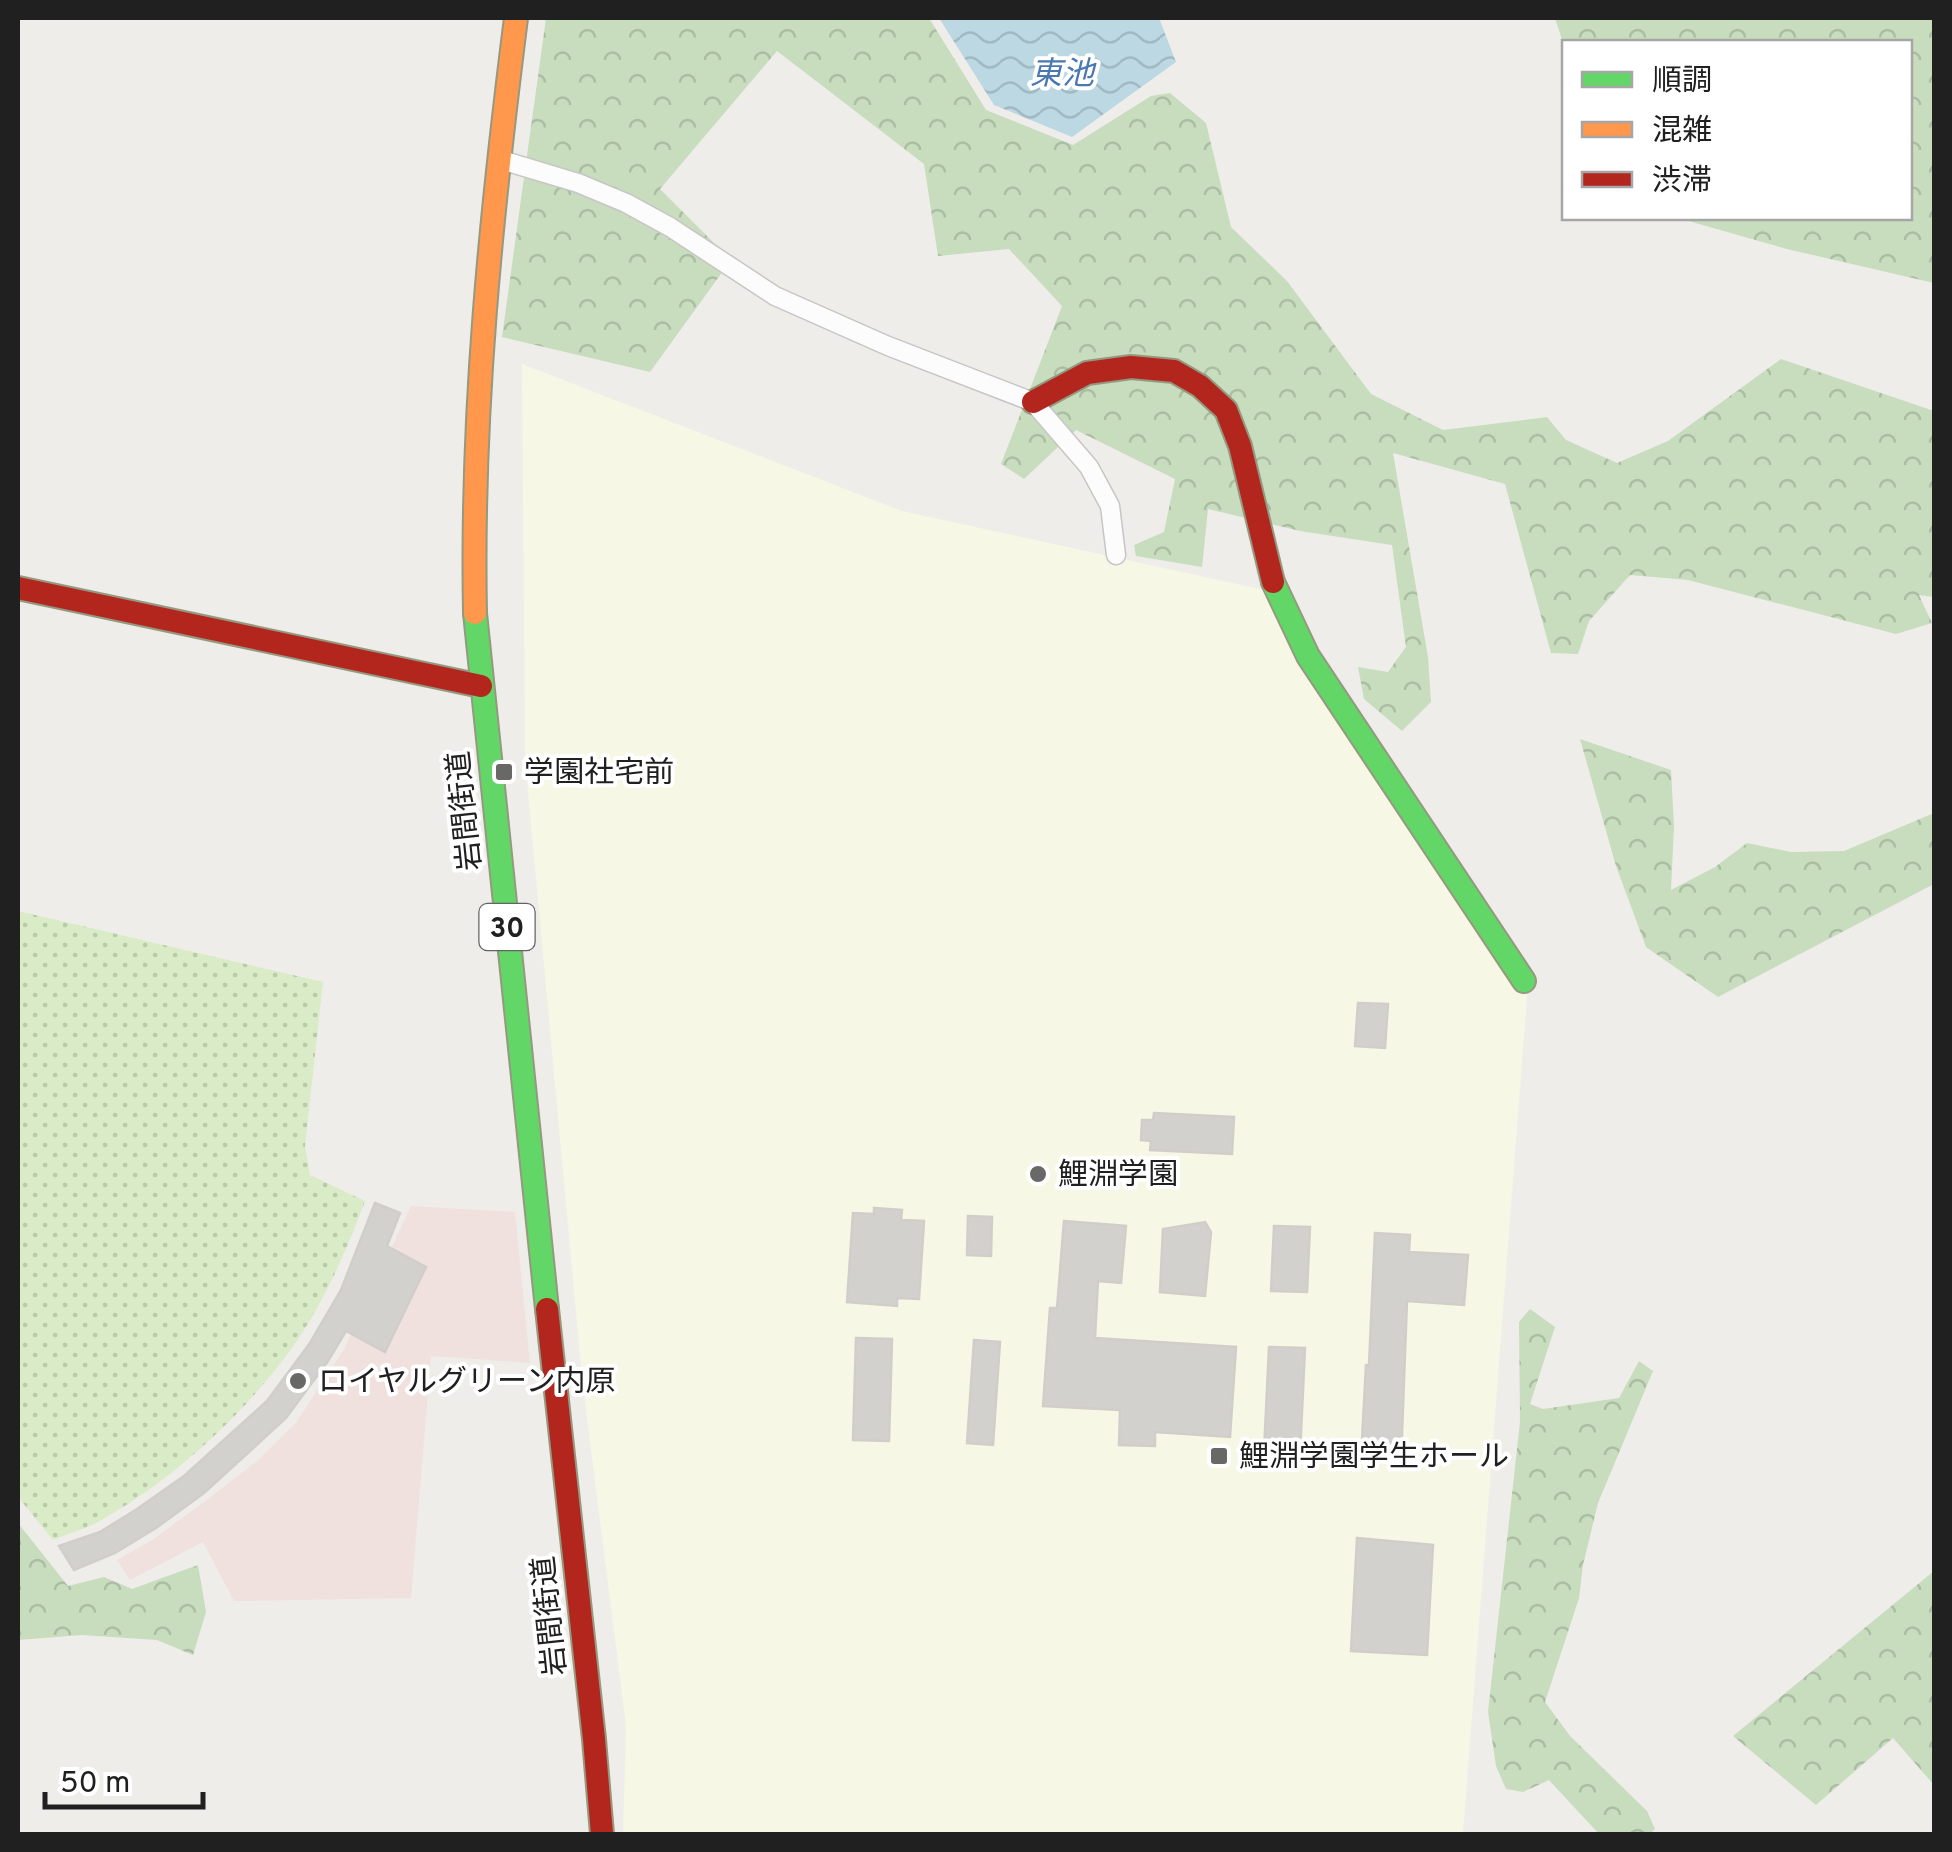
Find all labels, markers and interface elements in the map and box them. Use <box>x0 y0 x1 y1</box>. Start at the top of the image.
legend <box>1562 40 1912 220</box>
water label: 東池 <box>1030 56 1097 96</box>
text: 順調 <box>1652 64 1712 101</box>
text: 混雑 <box>1652 114 1712 151</box>
text: 渋滞 <box>1652 164 1712 201</box>
street label: 岩間街道 <box>442 749 491 872</box>
place label: 学園社宅前 <box>524 756 674 793</box>
marker: 学園社宅前 <box>493 761 515 783</box>
road number: 30 <box>480 904 534 950</box>
place label: 鯉淵学園 <box>1058 1158 1178 1195</box>
marker: 鯉淵学園 <box>1027 1163 1049 1185</box>
place label: ロイヤルグリーン内原 <box>318 1365 616 1402</box>
marker: ロイヤルグリーン内原 <box>287 1370 309 1392</box>
place label: 鯉淵学園学生ホール <box>1239 1440 1509 1477</box>
marker: 鯉淵学園学生ホール <box>1208 1445 1230 1467</box>
street label: 岩間街道 <box>527 1554 576 1677</box>
scale bar <box>45 1747 202 1809</box>
text: 50 m <box>60 1766 130 1803</box>

